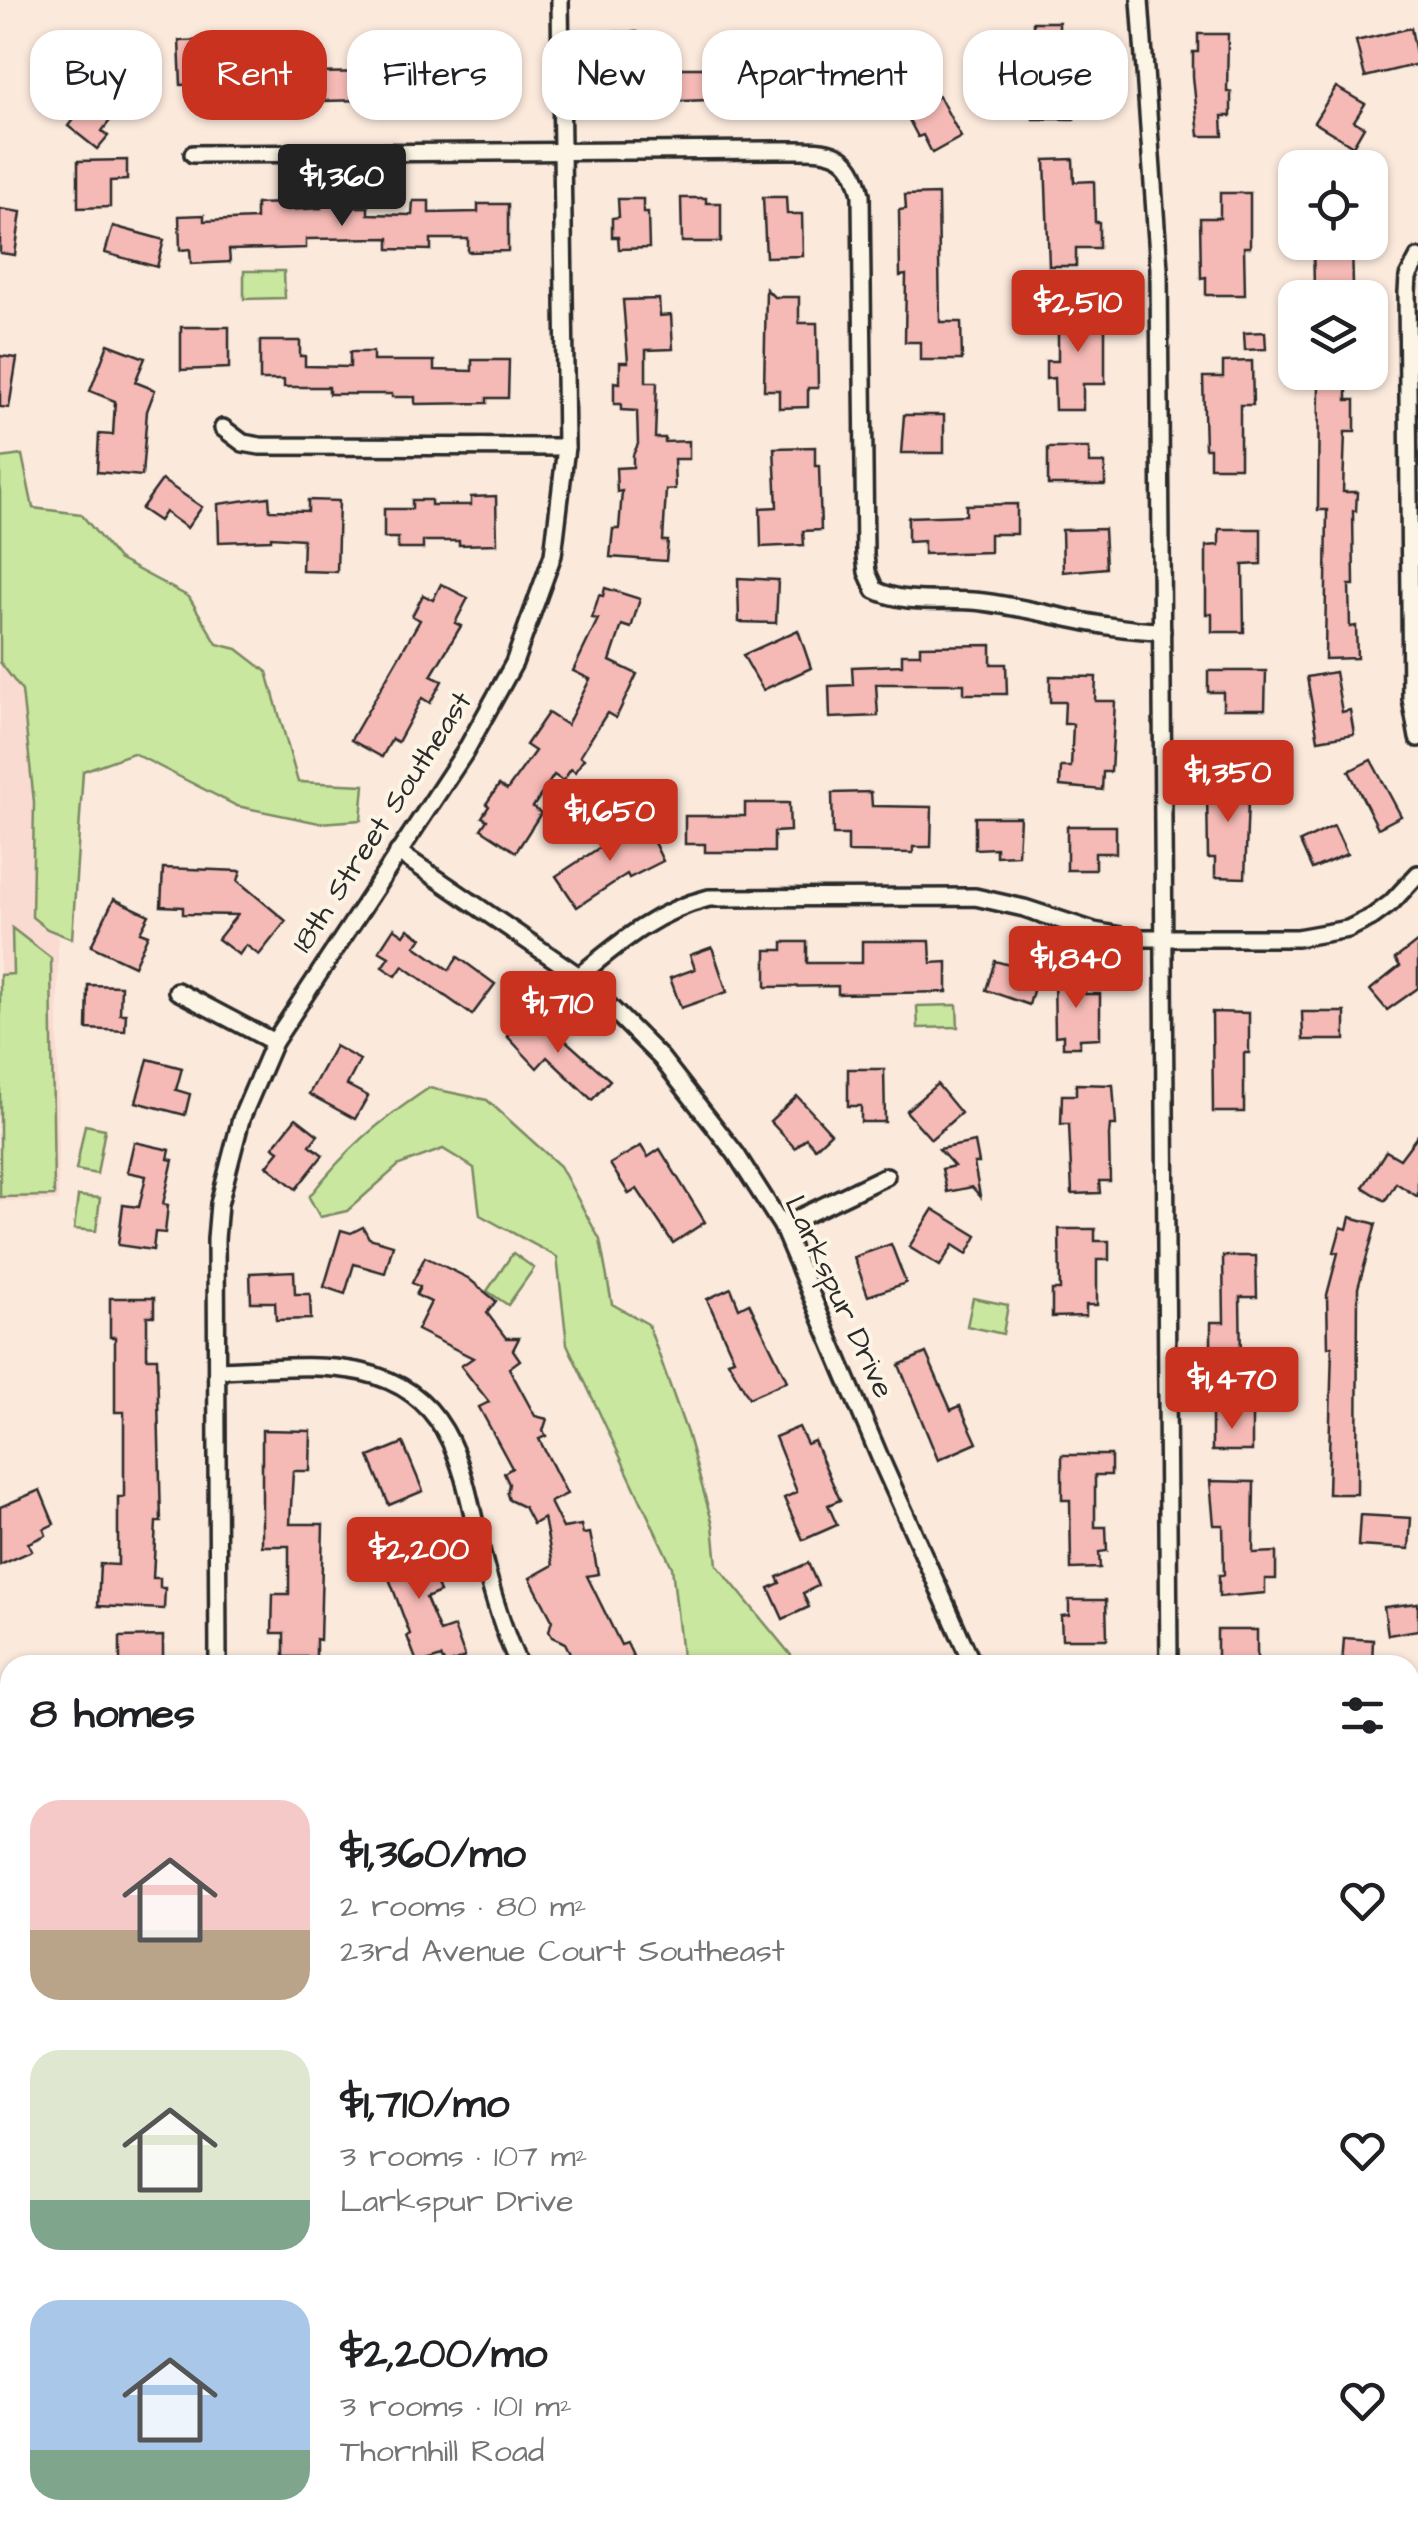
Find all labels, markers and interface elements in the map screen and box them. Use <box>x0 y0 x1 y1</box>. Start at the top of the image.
chip: Buy <box>30 30 162 120</box>
chip: Rent <box>182 30 327 120</box>
chip: Filters <box>347 30 522 120</box>
chip: New <box>542 30 682 120</box>
chip: Apartment <box>702 30 943 120</box>
chip: House <box>963 30 1128 120</box>
pin: $1,360 <box>261 144 423 229</box>
map controls <box>1278 150 1388 390</box>
button: locate <box>1278 150 1388 260</box>
text: $1,360 <box>300 154 384 199</box>
pin: $2,510 <box>997 270 1159 355</box>
text: $2,510 <box>1034 280 1122 325</box>
button: layers <box>1278 280 1388 390</box>
street label: 18th Street Southeast <box>282 683 482 961</box>
pin: $1,350 <box>1147 740 1309 825</box>
text: $1,350 <box>1185 750 1271 795</box>
pin: $1,650 <box>529 779 691 864</box>
text: $1,650 <box>565 789 655 834</box>
pin: $1,840 <box>995 926 1157 1011</box>
text: $1,840 <box>1031 936 1121 981</box>
pin: $1,710 <box>477 971 639 1056</box>
text: $1,710 <box>522 981 594 1026</box>
street label: Larkspur Drive <box>774 1189 904 1405</box>
pin: $1,470 <box>1151 1347 1313 1432</box>
text: $1,470 <box>1187 1357 1277 1402</box>
pin: $2,200 <box>338 1517 500 1602</box>
text: $2,200 <box>369 1527 469 1572</box>
text: 8 homes <box>30 1686 195 1744</box>
icon: filters <box>1335 1688 1390 1743</box>
text: $1,360/mo <box>340 1826 526 1884</box>
icon: home <box>110 1840 230 1960</box>
icon: heart <box>1335 1873 1390 1928</box>
text: 2 rooms · 80 m² <box>340 1884 587 1929</box>
text: 23rd Avenue Court Southeast <box>340 1929 785 1974</box>
text: $1,710/mo <box>340 2076 509 2134</box>
icon: home <box>110 2090 230 2210</box>
icon: heart <box>1335 2123 1390 2178</box>
text: 3 rooms · 107 m² <box>340 2134 588 2179</box>
text: Larkspur Drive <box>340 2179 574 2224</box>
text: $2,200/mo <box>340 2326 547 2384</box>
icon: home <box>110 2340 230 2460</box>
icon: heart <box>1335 2373 1390 2428</box>
text: 3 rooms · 101 m² <box>340 2384 572 2429</box>
text: Thornhill Road <box>340 2429 545 2474</box>

